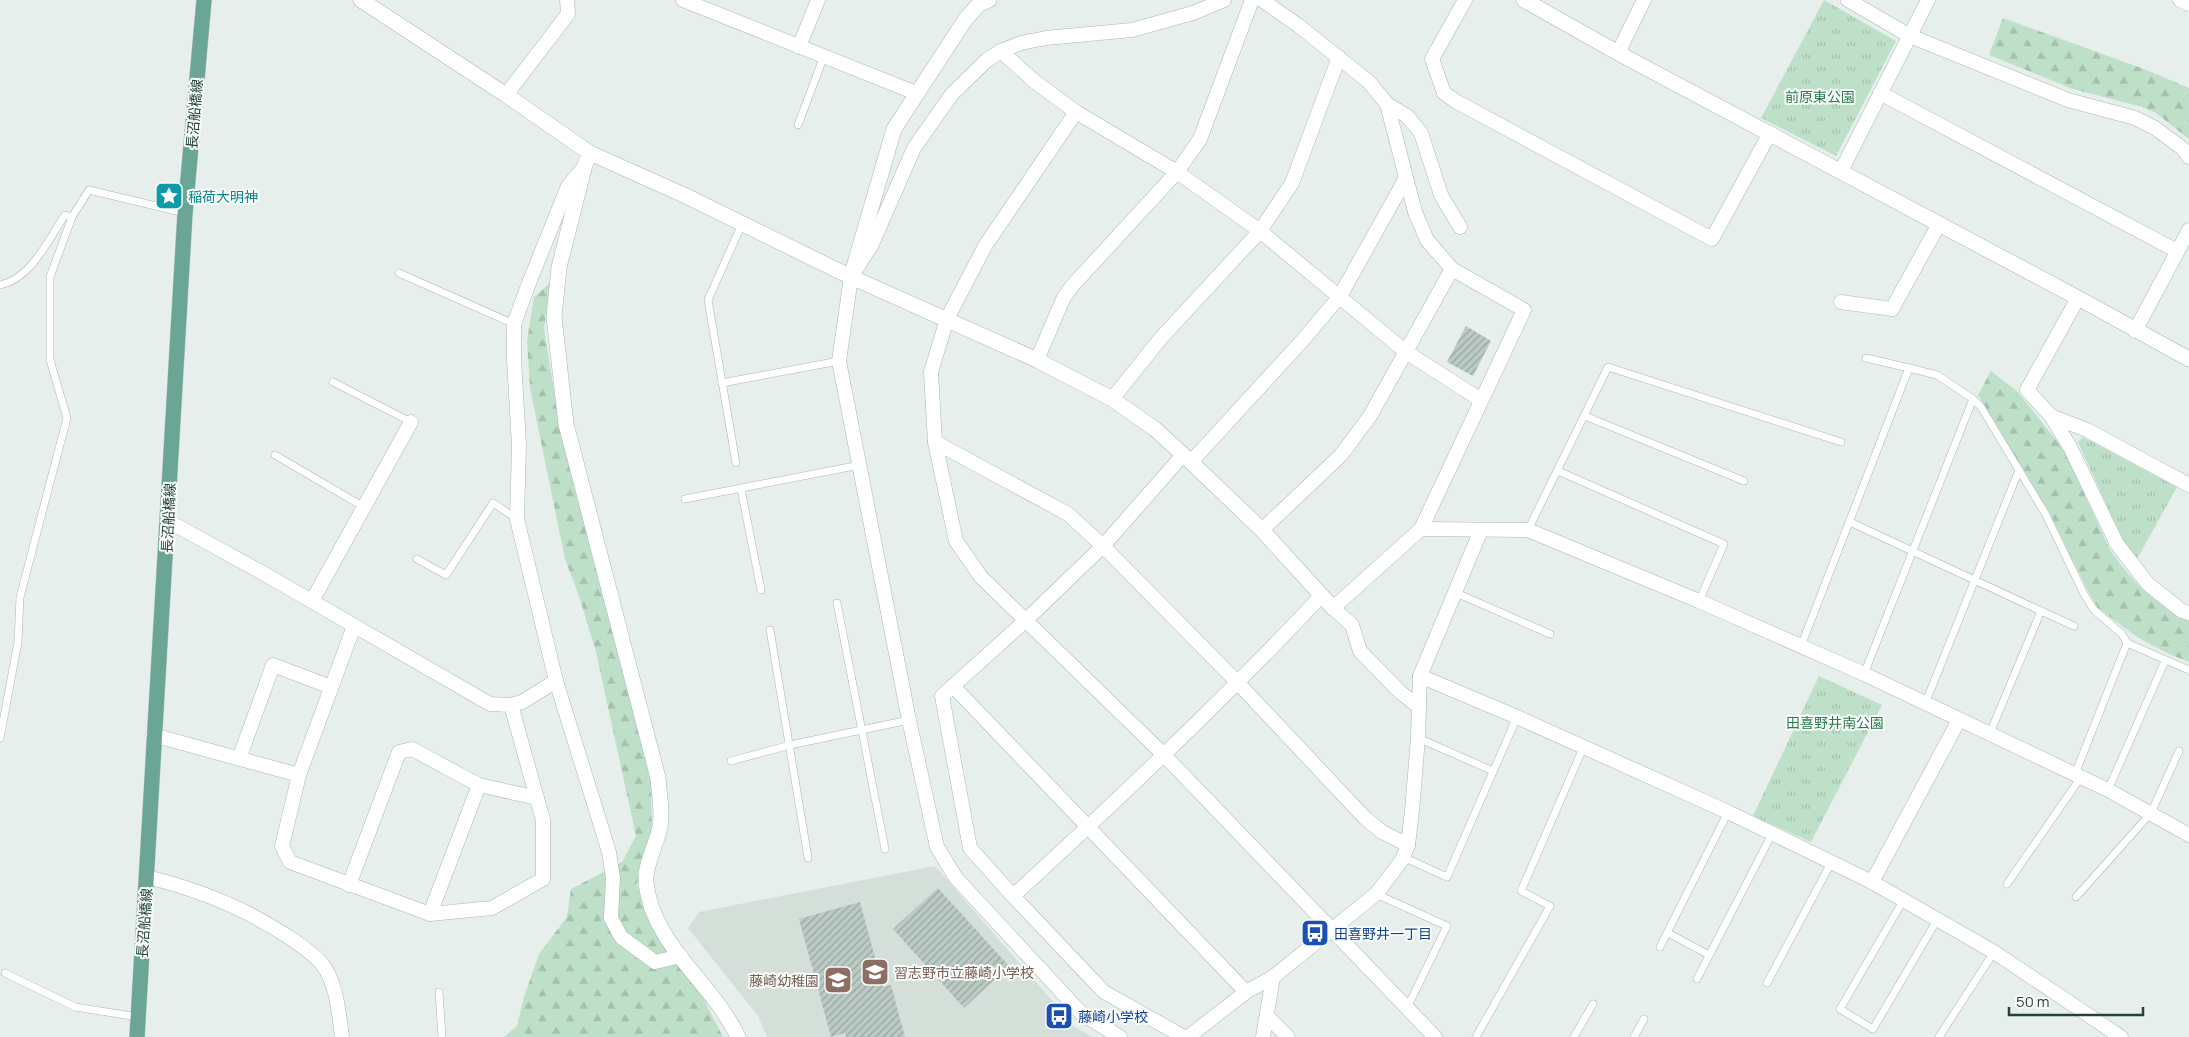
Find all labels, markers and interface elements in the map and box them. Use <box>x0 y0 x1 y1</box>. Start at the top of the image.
street label: 長沼船橋線 <box>181 78 207 150</box>
park label: 前原東公園 <box>1785 87 1855 106</box>
place icon: 稲荷大明神 <box>154 181 184 211</box>
place label: 稲荷大明神 <box>188 187 258 206</box>
street label: 長沼船橋線 <box>157 483 179 553</box>
park label: 田喜野井南公園 <box>1786 713 1884 732</box>
street label: 長沼船橋線 <box>132 887 156 959</box>
bus stop icon: 田喜野井一丁目 <box>1300 918 1330 948</box>
place label: 田喜野井一丁目 <box>1334 924 1432 943</box>
school or university icon: 習志野市立藤崎小学校 <box>860 957 890 987</box>
place label: 習志野市立藤崎小学校 <box>894 963 1034 982</box>
school or university icon: 藤崎幼稚園 <box>823 965 853 995</box>
place label: 藤崎幼稚園 <box>749 971 819 990</box>
scale bar <box>2009 984 2143 1016</box>
text: 50 m <box>2016 991 2050 1012</box>
bus stop icon: 藤崎小学校 <box>1044 1001 1074 1031</box>
place label: 藤崎小学校 <box>1078 1007 1148 1026</box>

